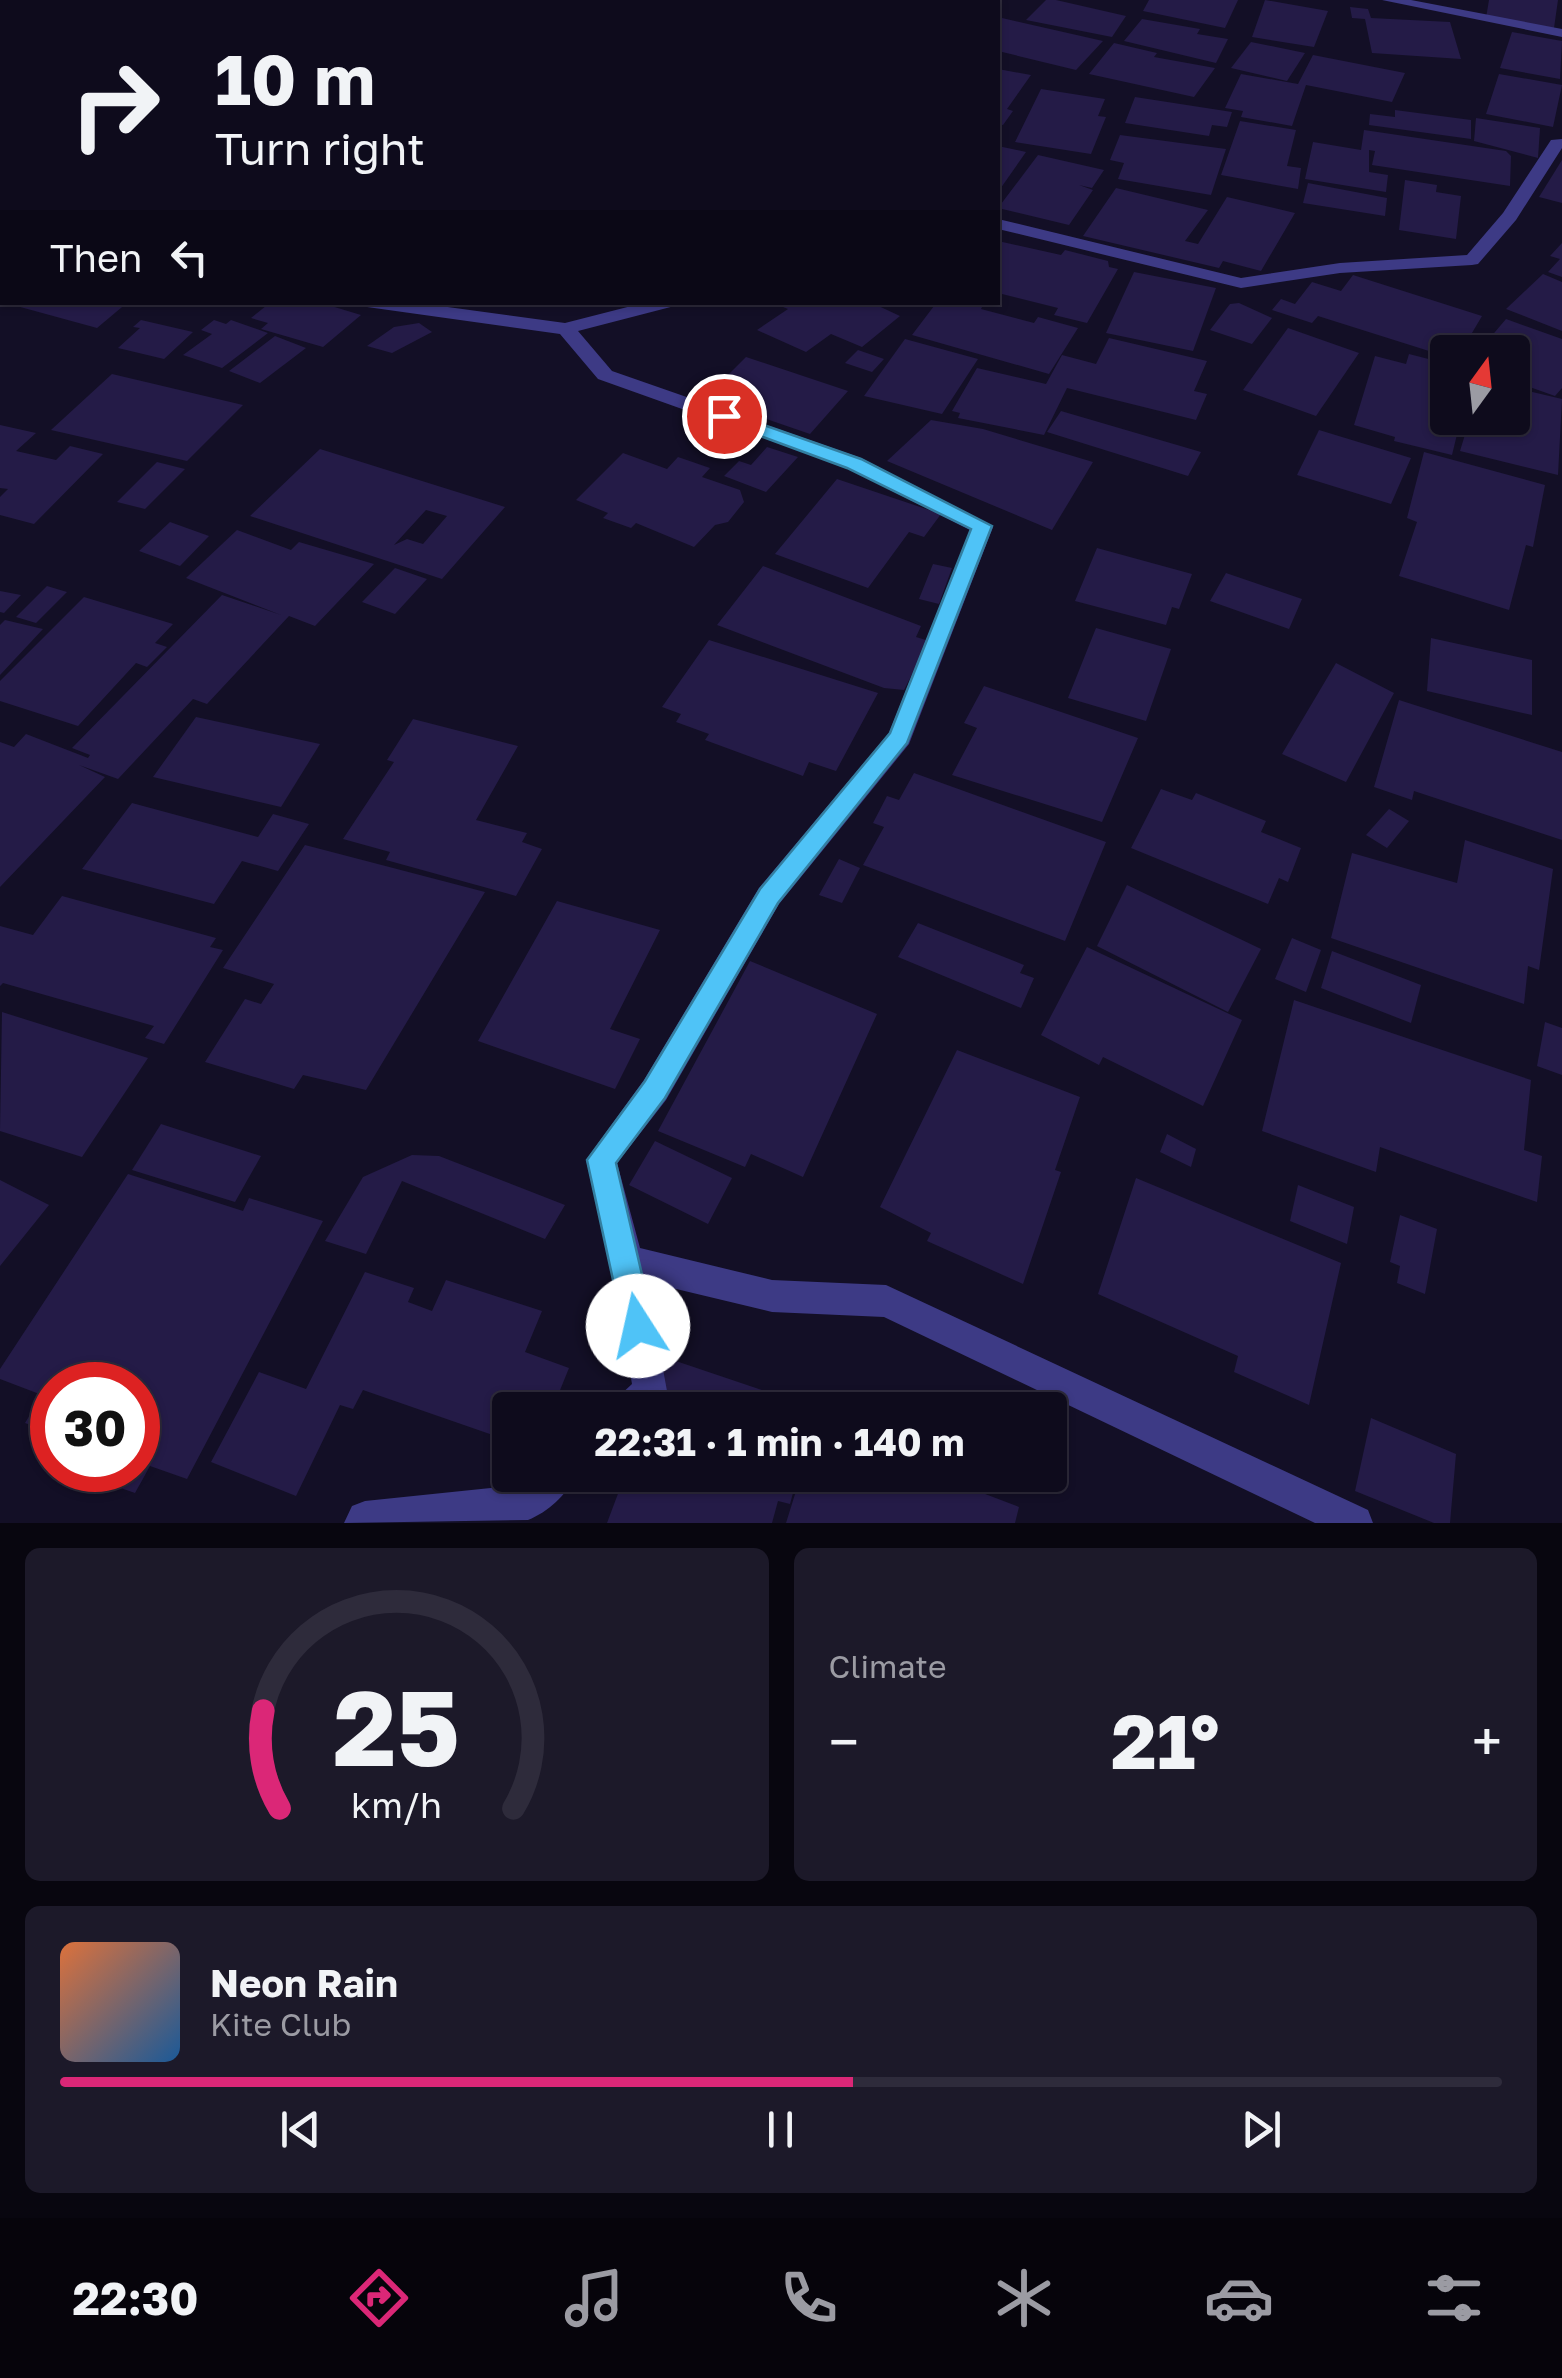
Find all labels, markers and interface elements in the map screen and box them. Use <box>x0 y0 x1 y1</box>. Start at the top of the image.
text: 10 m <box>215 36 375 120</box>
icon: right <box>50 40 180 170</box>
text: Turn right <box>215 121 425 175</box>
icon: left <box>162 230 217 285</box>
text: Then <box>50 235 142 280</box>
north arrow <box>1430 335 1530 435</box>
map controls <box>1430 335 1530 435</box>
pin <box>682 374 767 459</box>
icon: arrive <box>697 389 752 444</box>
position arrow <box>586 1274 690 1378</box>
speed limit sign: 30 <box>30 1362 160 1492</box>
text: 22:31 · 1 min · 140 m <box>594 1419 965 1464</box>
text: Climate <box>829 1647 947 1685</box>
text: 25 <box>333 1664 460 1789</box>
text: 21° <box>1111 1695 1220 1786</box>
text: − <box>829 1708 859 1774</box>
text: + <box>1472 1708 1502 1774</box>
text: km/h <box>351 1783 442 1826</box>
text: Neon Rain <box>210 1960 398 2005</box>
text: Kite Club <box>210 2005 351 2043</box>
icon: previous <box>273 2102 328 2157</box>
icon: pause <box>753 2102 808 2157</box>
icon: next <box>1234 2102 1289 2157</box>
icon: directions <box>344 2263 414 2333</box>
icon: music <box>559 2263 629 2333</box>
icon: phone <box>774 2263 844 2333</box>
icon: climate <box>989 2263 1059 2333</box>
icon: car <box>1204 2263 1274 2333</box>
icon: filters <box>1419 2263 1489 2333</box>
text: 22:30 <box>73 2271 199 2325</box>

